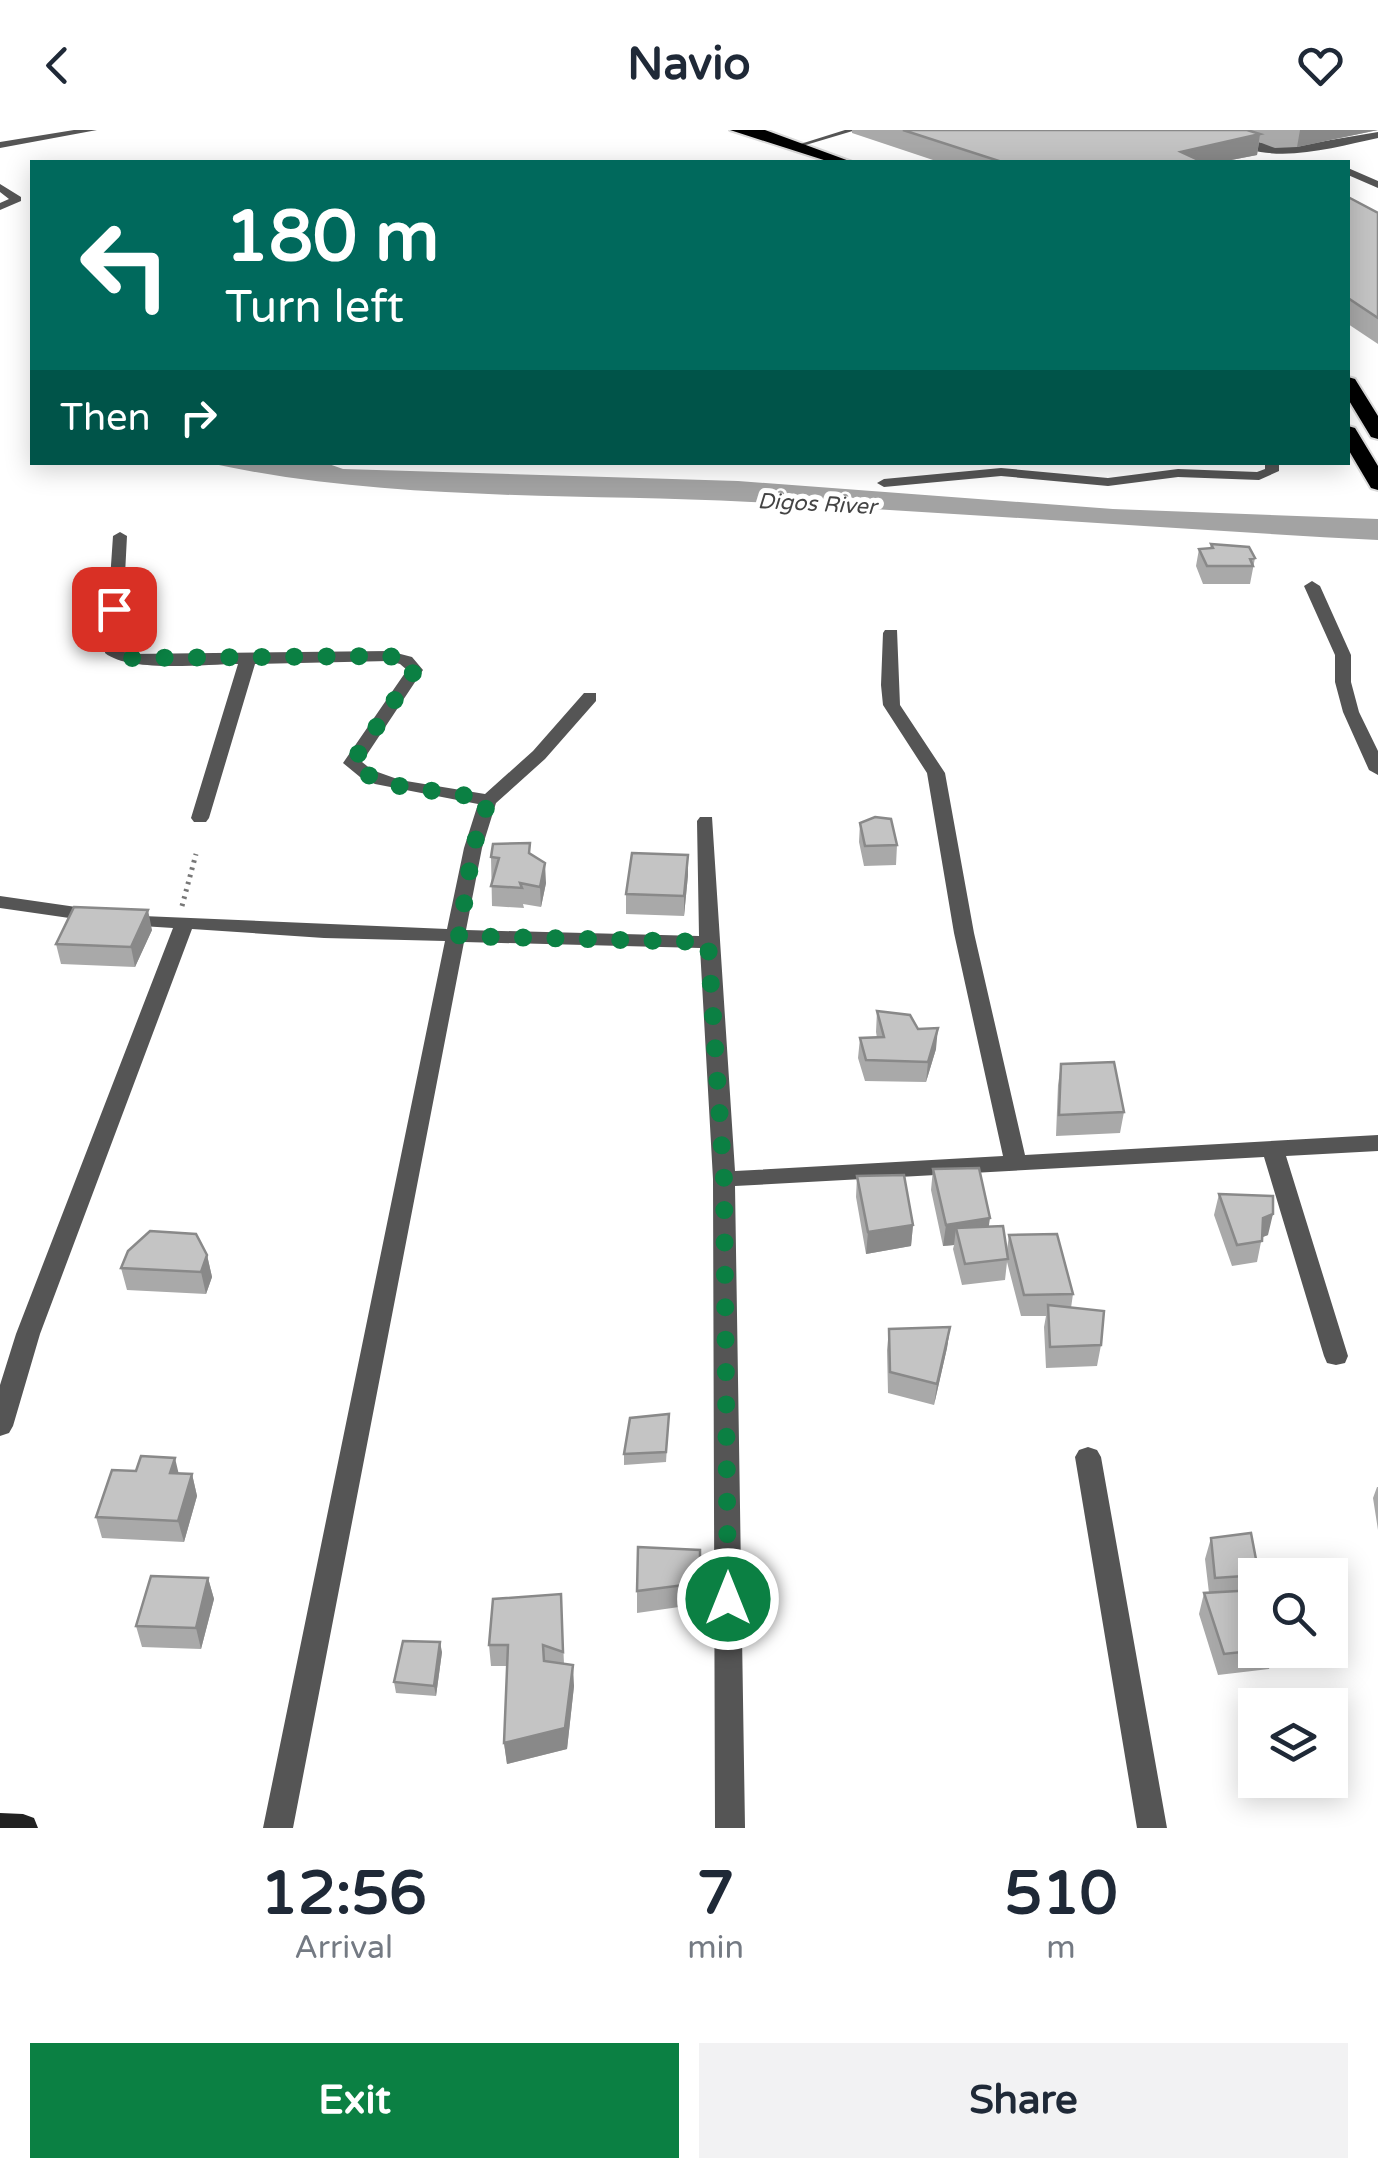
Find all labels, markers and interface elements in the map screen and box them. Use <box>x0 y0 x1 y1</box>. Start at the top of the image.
icon: back <box>30 38 85 93</box>
text: Navio <box>627 38 751 92</box>
icon: heart <box>1293 38 1348 93</box>
text: 180 m <box>225 196 439 280</box>
icon: left <box>60 200 190 330</box>
text: Turn left <box>225 281 404 335</box>
icon: right <box>171 390 226 445</box>
text: Then <box>60 395 151 441</box>
water label: Digos River <box>757 488 880 520</box>
pin <box>72 567 157 652</box>
icon: arrive <box>87 582 142 637</box>
position arrow <box>676 1547 780 1651</box>
map controls <box>1238 1558 1348 1798</box>
button: search <box>1238 1558 1348 1668</box>
button: layers <box>1238 1688 1348 1798</box>
text: 12:56 <box>260 1858 427 1930</box>
text: 7 <box>697 1858 734 1930</box>
text: 510 <box>1004 1858 1118 1930</box>
text: Arrival <box>294 1929 393 1967</box>
text: min <box>687 1929 744 1967</box>
text: m <box>1046 1929 1076 1967</box>
button: Exit <box>30 2043 679 2158</box>
button: Share <box>699 2043 1348 2158</box>

